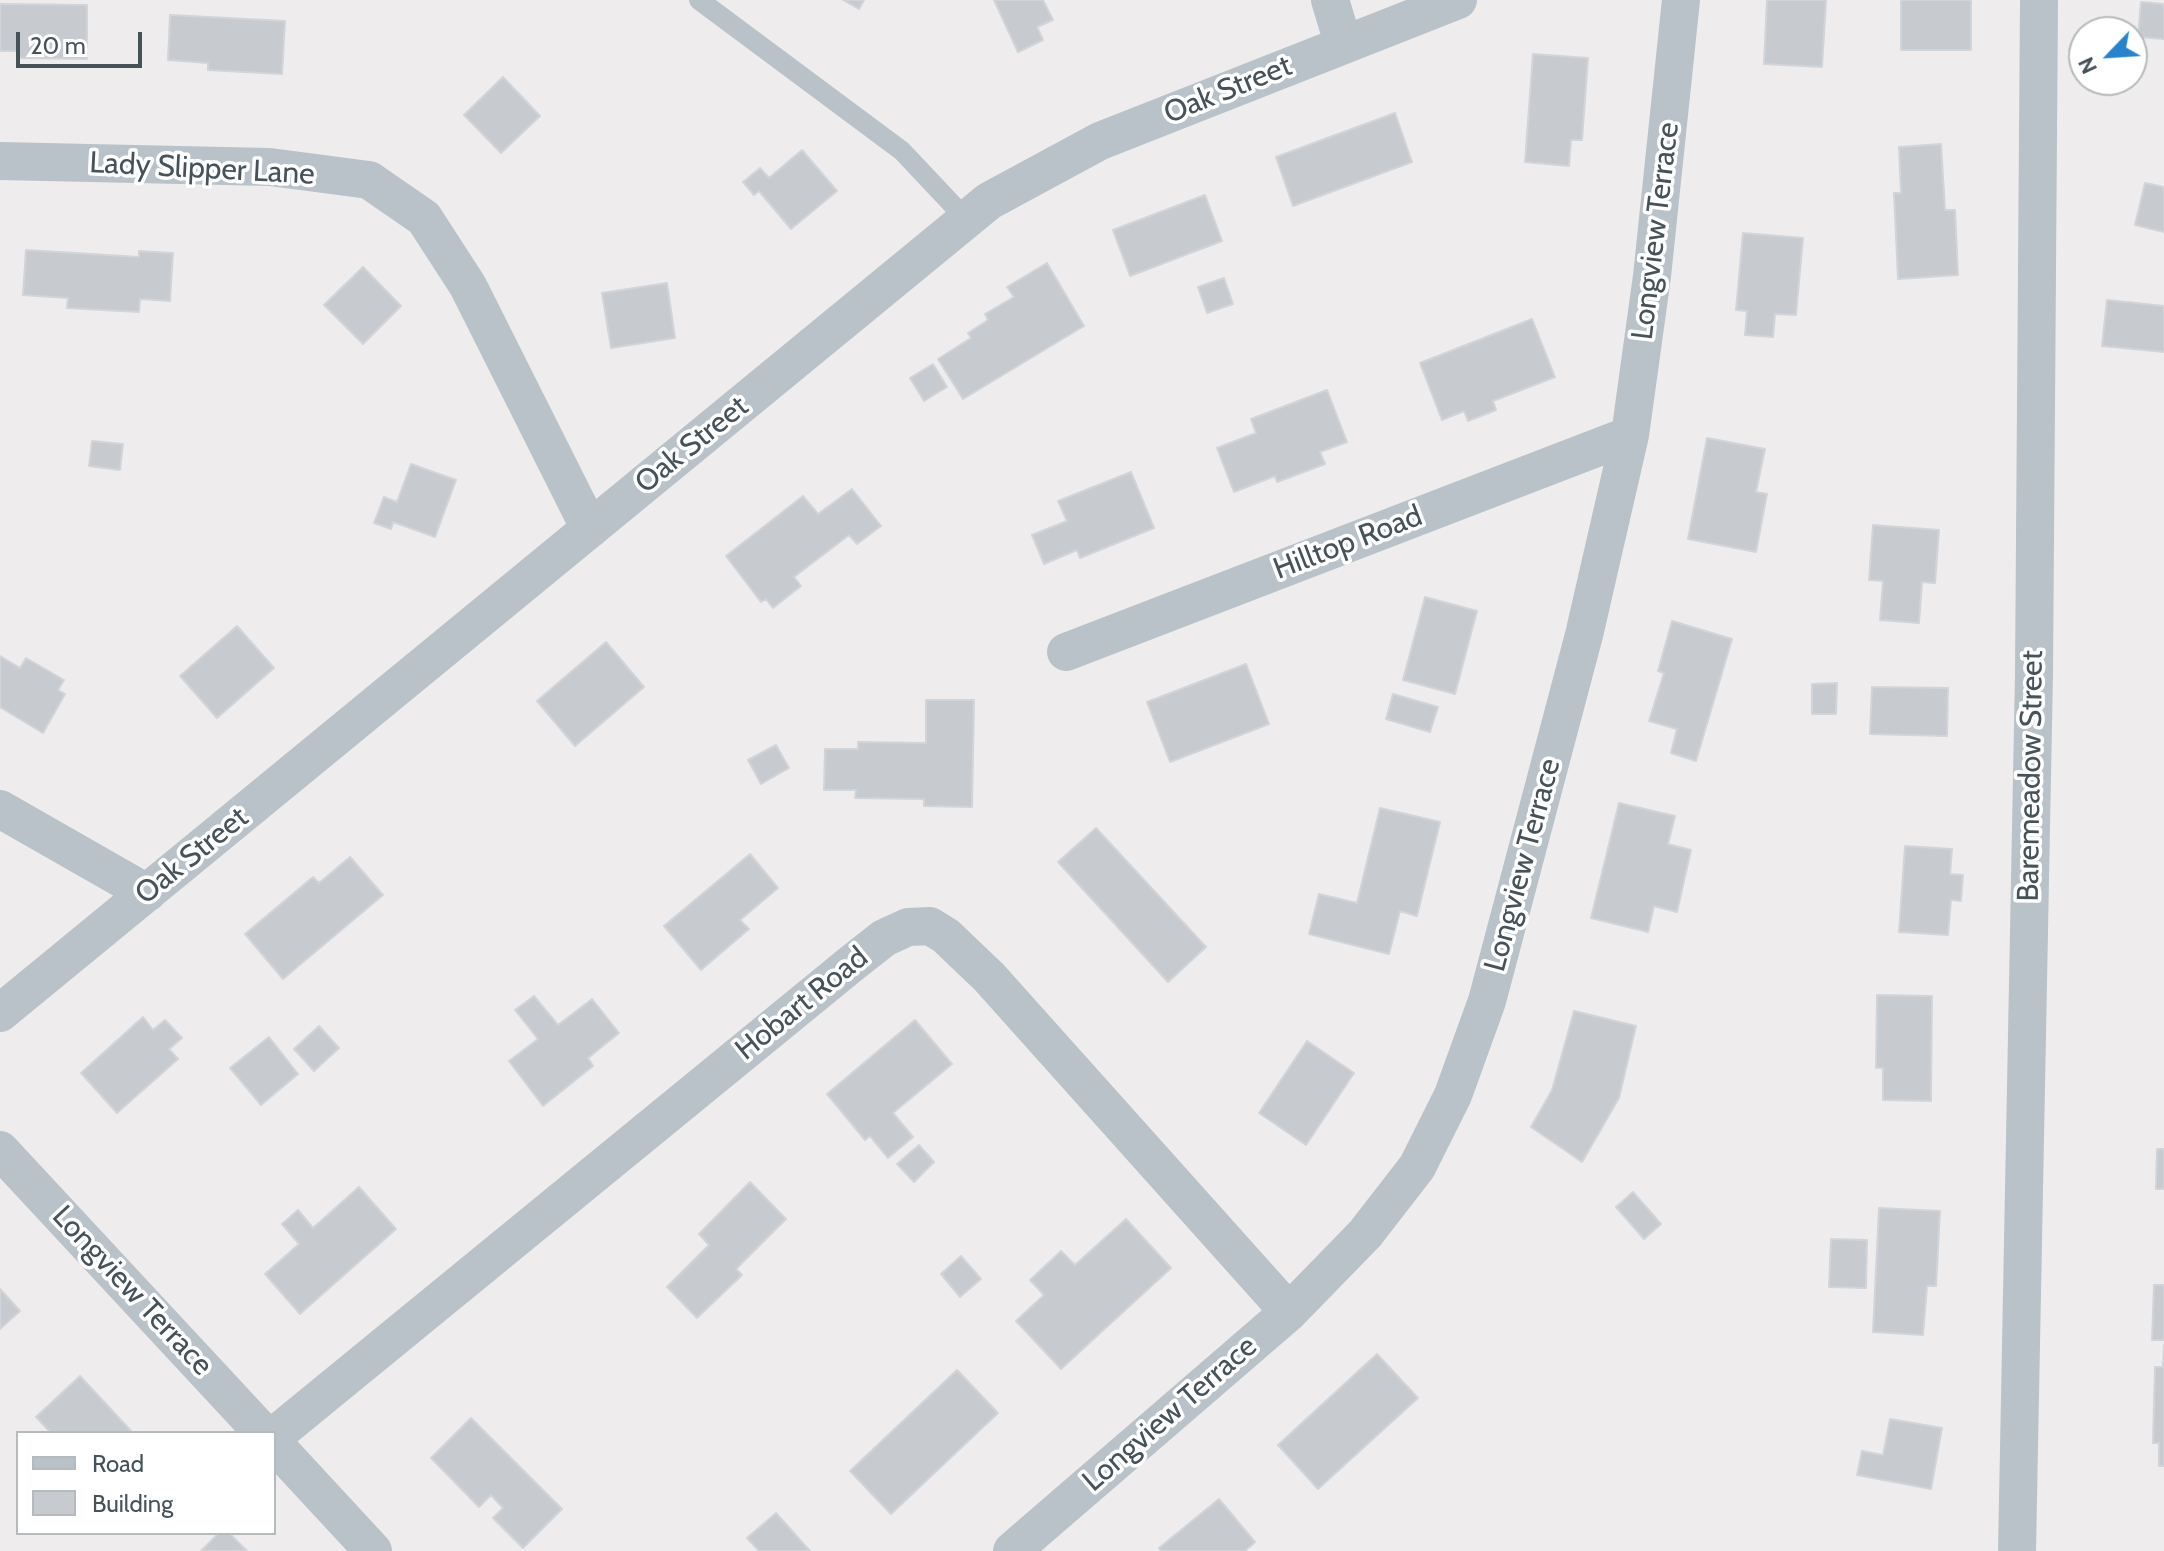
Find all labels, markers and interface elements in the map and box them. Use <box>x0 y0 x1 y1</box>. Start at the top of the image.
scale bar <box>20 16 146 66</box>
north arrow <box>2068 16 2148 96</box>
text: 20 m <box>30 31 86 60</box>
street label: Oak Street <box>1159 48 1297 132</box>
text: N <box>2072 53 2103 78</box>
street label: Longview Terrace <box>1625 120 1687 342</box>
street label: Lady Slipper Lane <box>89 145 315 193</box>
street label: Oak Street <box>628 389 756 501</box>
street label: Hilltop Road <box>1269 498 1427 588</box>
street label: Baremeadow Street <box>2011 650 2051 902</box>
street label: Longview Terrace <box>1477 755 1569 975</box>
street label: Oak Street <box>128 800 256 912</box>
street label: Hobart Road <box>729 940 875 1068</box>
street label: Longview Terrace <box>44 1199 220 1383</box>
street label: Longview Terrace <box>1076 1329 1264 1499</box>
legend <box>16 1431 276 1535</box>
text: Road <box>92 1449 144 1478</box>
text: Building <box>92 1489 173 1518</box>

